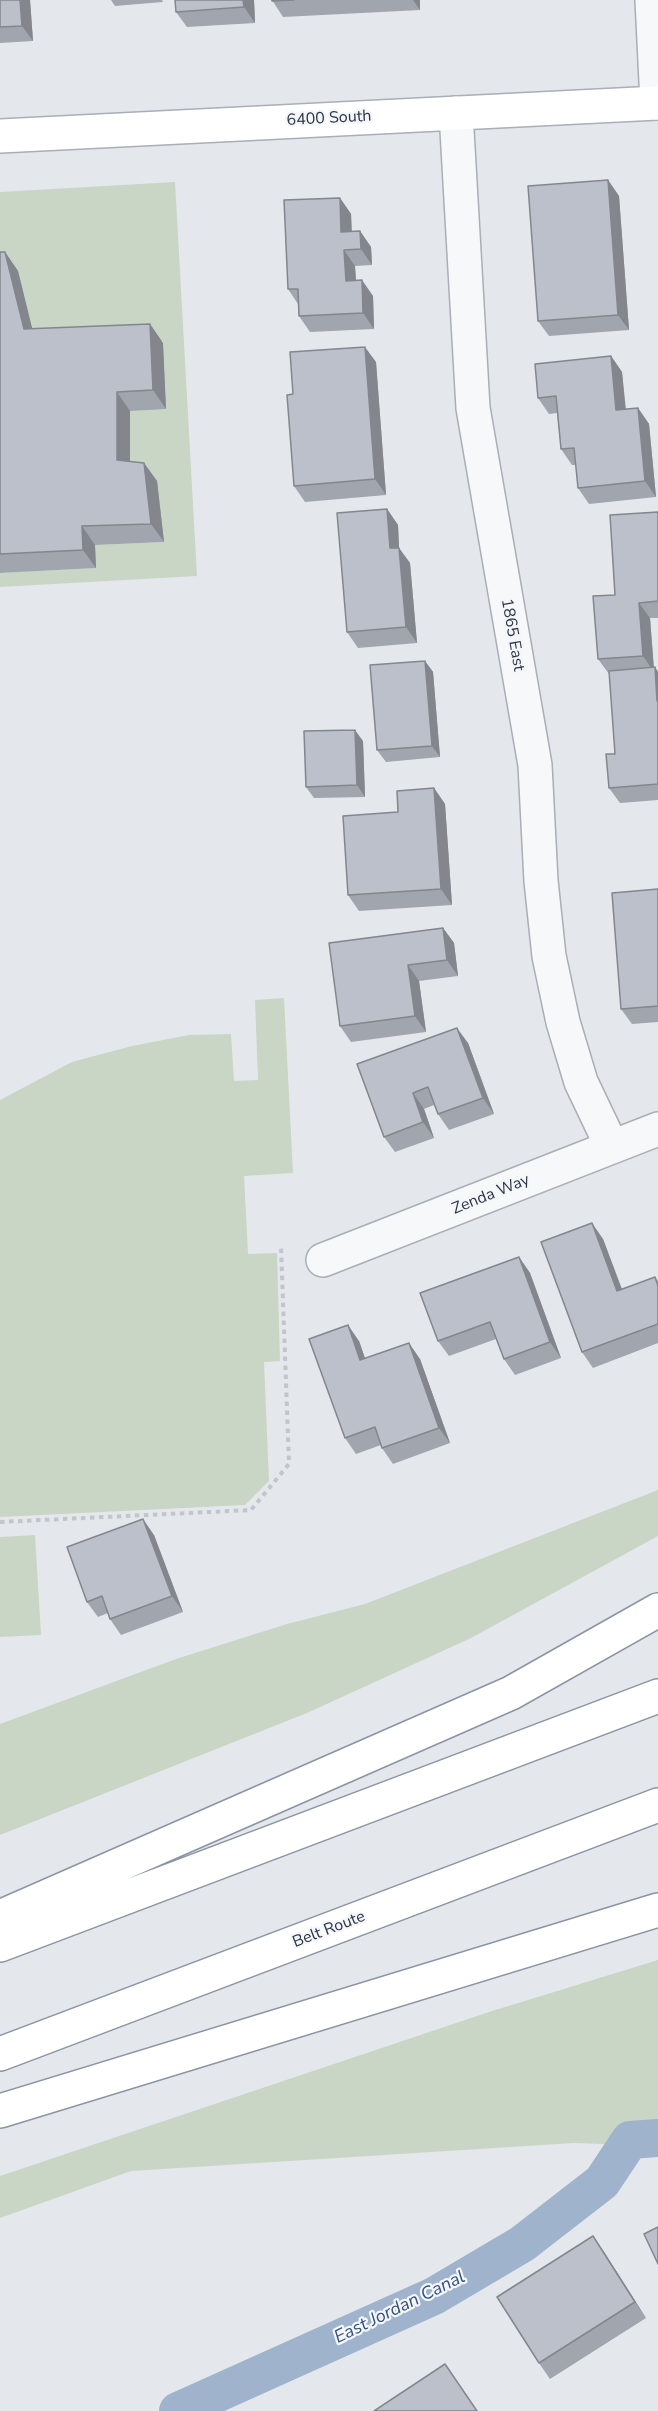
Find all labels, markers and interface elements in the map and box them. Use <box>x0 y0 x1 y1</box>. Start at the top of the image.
street label: 6400 South <box>286 107 372 131</box>
street label: 1865 East <box>496 597 528 673</box>
street label: Zenda Way <box>449 1171 533 1219</box>
street label: Belt Route <box>290 1907 368 1953</box>
water label: East Jordan Canal <box>331 2267 469 2349</box>

